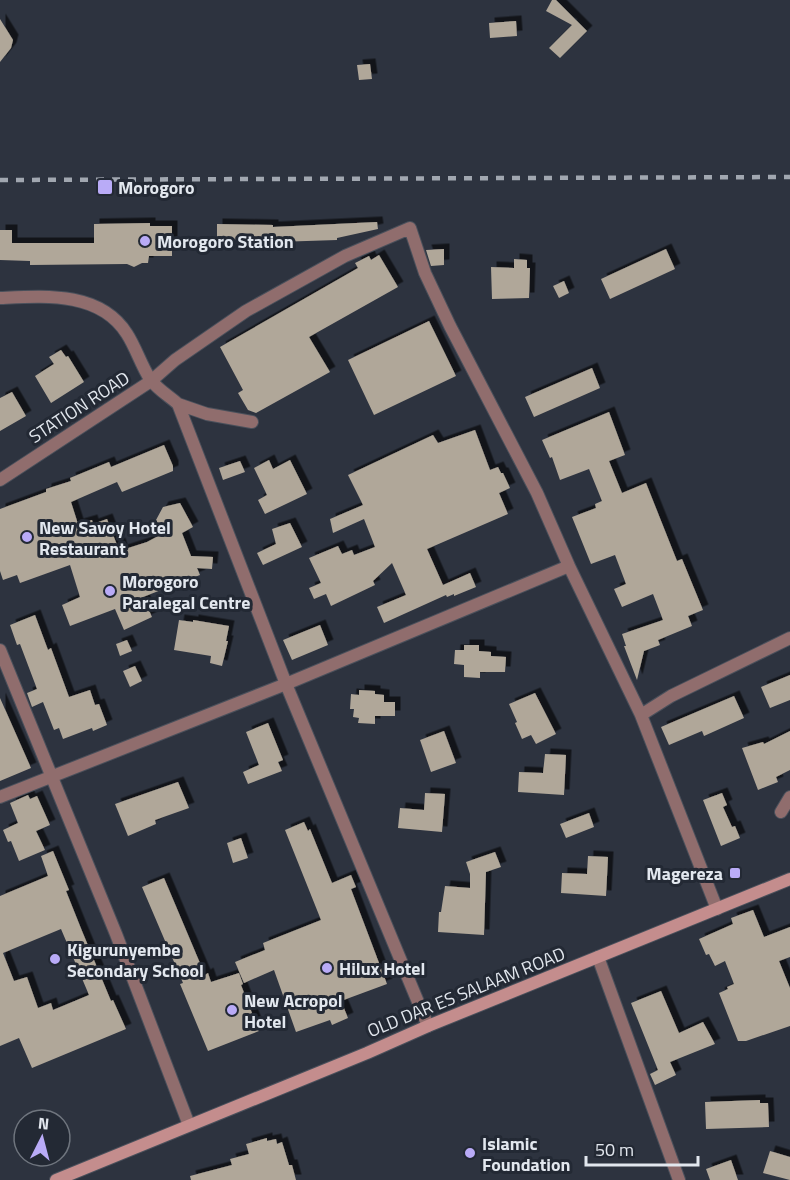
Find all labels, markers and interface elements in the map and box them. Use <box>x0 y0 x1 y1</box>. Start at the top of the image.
place label: Morogoro <box>118 174 195 201</box>
marker: Morogoro <box>96 178 114 196</box>
place label: Morogoro Station <box>157 228 294 255</box>
marker: Morogoro Station <box>138 234 152 248</box>
street label: STATION ROAD <box>23 364 135 450</box>
place label: New Savoy Hotel Restaurant <box>39 514 171 562</box>
marker: New Savoy Hotel Restaurant <box>20 530 34 544</box>
place label: Morogoro Paralegal Centre <box>122 568 250 616</box>
marker: Morogoro Paralegal Centre <box>103 584 117 598</box>
place label: Magereza <box>646 860 723 887</box>
marker: Magereza <box>728 866 742 880</box>
place label: Kigurunyembe Secondary School <box>67 936 204 984</box>
street label: OLD DAR ES SALAAM ROAD <box>363 940 569 1044</box>
marker: Kigurunyembe Secondary School <box>48 952 62 966</box>
place label: Hilux Hotel <box>339 955 425 982</box>
marker: Hilux Hotel <box>320 961 334 975</box>
place label: New Acropol Hotel <box>244 987 343 1035</box>
marker: New Acropol Hotel <box>225 1003 239 1017</box>
north arrow <box>12 1108 72 1168</box>
text: N <box>37 1111 50 1136</box>
scale bar <box>586 1129 698 1167</box>
place label: Islamic Foundation <box>482 1130 571 1178</box>
text: 50 m <box>595 1136 634 1163</box>
marker: Islamic Foundation <box>463 1146 477 1160</box>

